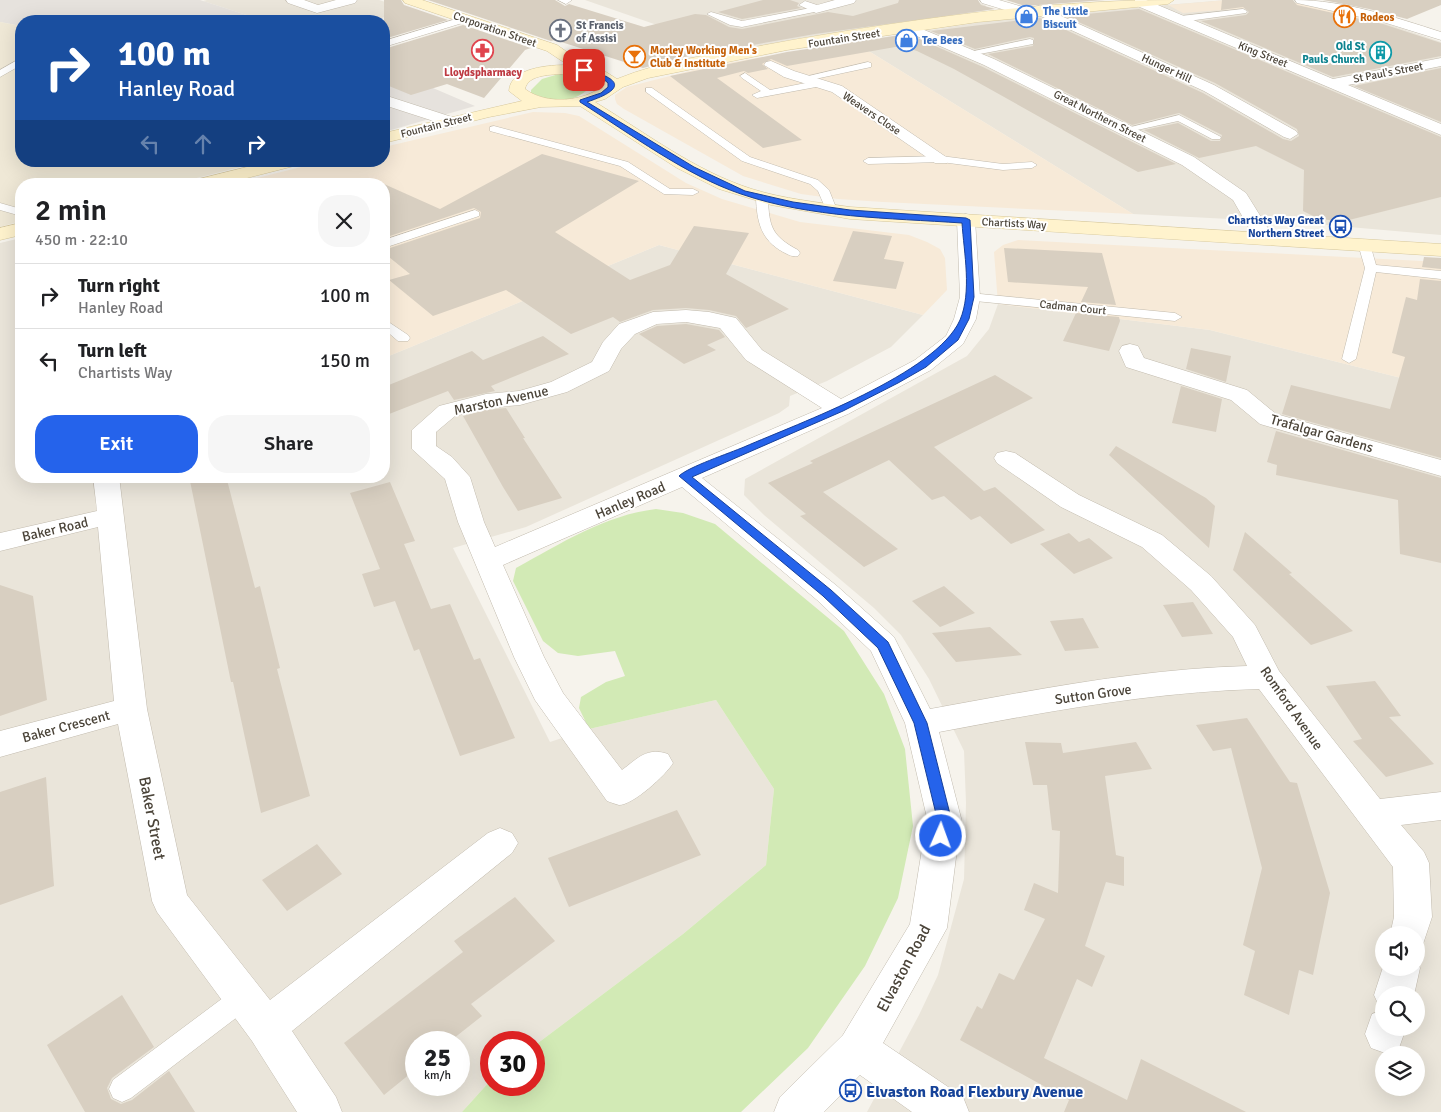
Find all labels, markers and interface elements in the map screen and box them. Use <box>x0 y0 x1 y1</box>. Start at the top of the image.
shop icon: The Little Biscuit <box>1015 5 1039 29</box>
place label: The Little Biscuit <box>1043 5 1089 31</box>
restaurant icon: Rodeos <box>1332 5 1356 29</box>
street label: Corporation Street <box>452 9 538 50</box>
place label: Rodeos <box>1360 11 1394 24</box>
church icon: St Francis of Assisi <box>548 19 572 43</box>
place label: St Francis of Assisi <box>576 19 624 45</box>
street label: Fountain Street <box>807 26 881 51</box>
shop icon: Tee Bees <box>894 28 918 52</box>
text: 100 m <box>118 32 211 75</box>
place label: Tee Bees <box>922 34 963 47</box>
icon: right <box>35 35 100 100</box>
pharmacy icon: Lloydspharmacy <box>471 39 495 63</box>
street label: King Street <box>1236 39 1290 70</box>
place label: Old St Pauls Church <box>1302 40 1365 66</box>
building icon: Old St Pauls Church <box>1369 40 1393 64</box>
bar icon: Morley Working Men's Club & Institute <box>622 44 646 68</box>
place label: Morley Working Men's Club & Institute <box>650 44 757 70</box>
pin <box>563 49 605 91</box>
street label: Hunger Hill <box>1140 51 1194 86</box>
icon: arrive <box>570 56 598 84</box>
street label: St Paul's Street <box>1352 59 1424 86</box>
place label: Lloydspharmacy <box>444 66 522 79</box>
text: Hanley Road <box>118 75 235 102</box>
street label: Great Northern Street <box>1051 87 1148 145</box>
street label: Weavers Close <box>840 89 903 138</box>
street label: Fountain Street <box>399 110 473 141</box>
icon: left <box>136 130 164 158</box>
icon: ahead <box>189 130 217 158</box>
icon: right <box>242 130 270 158</box>
text: 2 min <box>35 192 107 229</box>
button: close <box>318 195 370 247</box>
place label: Chartists Way Great Northern Street <box>1228 214 1324 240</box>
bus stop icon: Chartists Way Great Northern Street <box>1328 214 1352 238</box>
street label: Chartists Way <box>981 215 1048 232</box>
text: 450 m · 22:10 <box>35 230 128 250</box>
text: Turn right <box>78 274 160 298</box>
icon: right <box>35 282 63 310</box>
text: 100 m <box>320 284 370 308</box>
text: Hanley Road <box>78 298 163 318</box>
street label: Cadman Court <box>1039 298 1107 317</box>
text: Turn left <box>78 339 147 363</box>
icon: left <box>35 347 63 375</box>
text: 150 m <box>320 349 370 373</box>
text: Chartists Way <box>78 363 172 383</box>
street label: Marston Avenue <box>452 382 550 419</box>
street label: Trafalgar Gardens <box>1268 411 1375 456</box>
button: Exit <box>35 415 198 473</box>
button: Share <box>208 415 370 473</box>
street label: Hanley Road <box>593 478 668 523</box>
street label: Baker Road <box>20 514 90 545</box>
street label: Romford Avenue <box>1257 663 1327 753</box>
street label: Sutton Grove <box>1054 681 1133 708</box>
street label: Baker Crescent <box>20 707 112 746</box>
street label: Baker Street <box>134 775 170 862</box>
position arrow <box>914 809 966 861</box>
street label: Elvaston Road <box>872 921 935 1016</box>
map controls <box>1375 926 1425 1096</box>
button: sound <box>1375 926 1425 976</box>
button: search <box>1375 986 1425 1036</box>
speed limit sign: 30 <box>480 1031 545 1096</box>
text: 25 <box>424 1042 451 1073</box>
button: layers <box>1375 1046 1425 1096</box>
text: km/h <box>424 1068 451 1083</box>
bus stop icon: Elvaston Road Flexbury Avenue <box>838 1079 862 1103</box>
place label: Elvaston Road Flexbury Avenue <box>866 1082 1083 1102</box>

